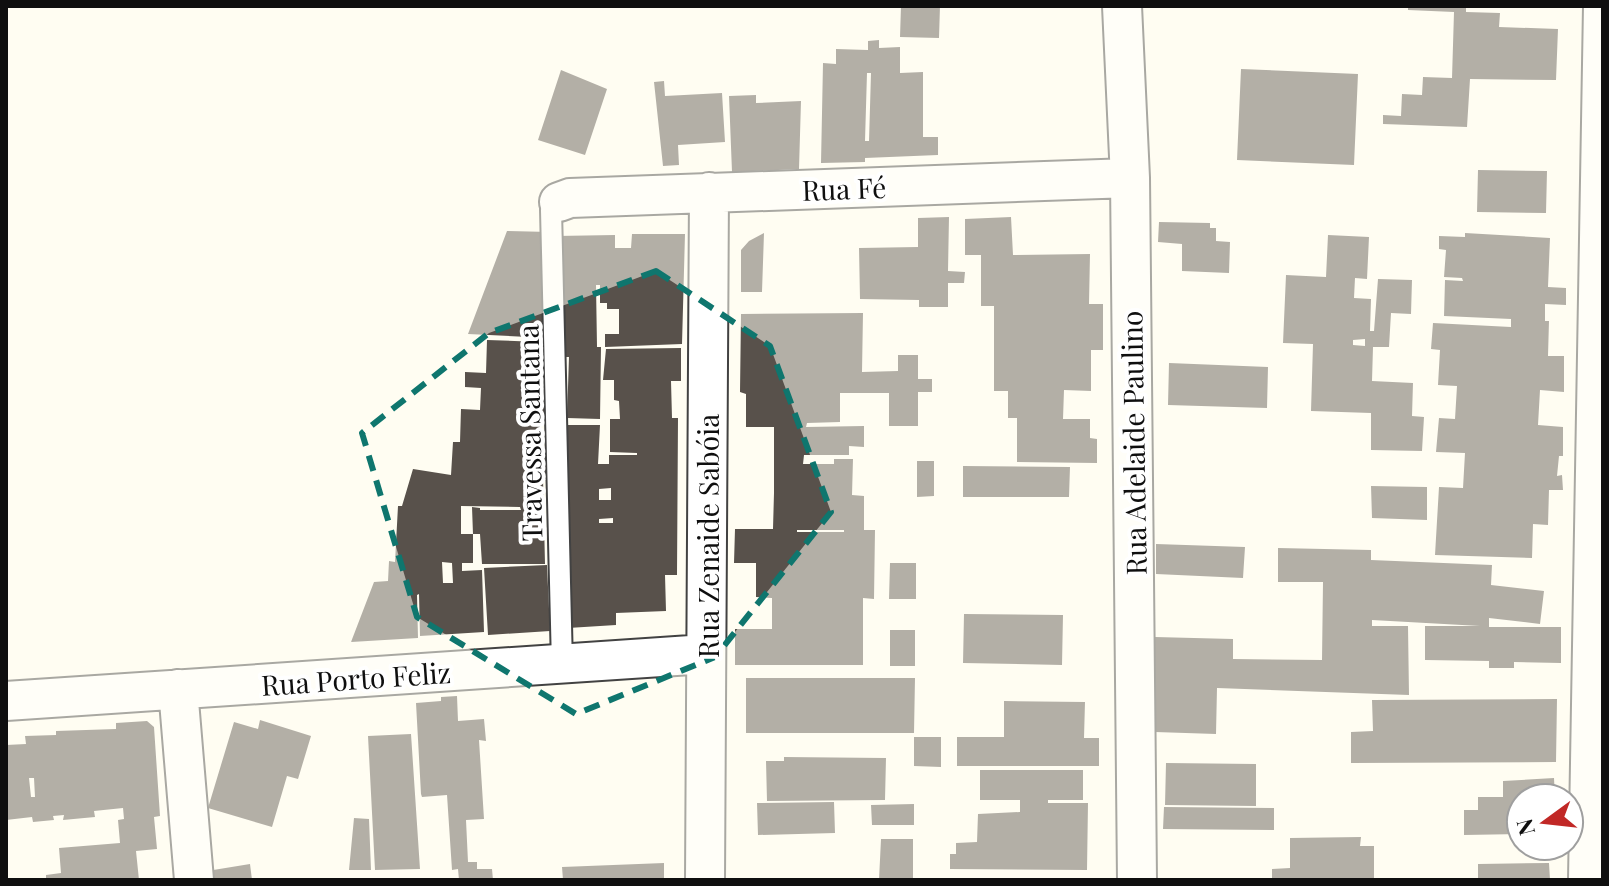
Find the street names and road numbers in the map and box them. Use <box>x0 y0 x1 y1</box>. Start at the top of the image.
street label: Rua Fé <box>801 168 887 208</box>
street label: Rua Adelaide Paulino <box>1112 311 1154 575</box>
street label: Travessa Santana <box>509 324 549 542</box>
street label: Rua Zenaide Sabóia <box>689 414 726 658</box>
street label: Rua Porto Feliz <box>260 653 452 703</box>

